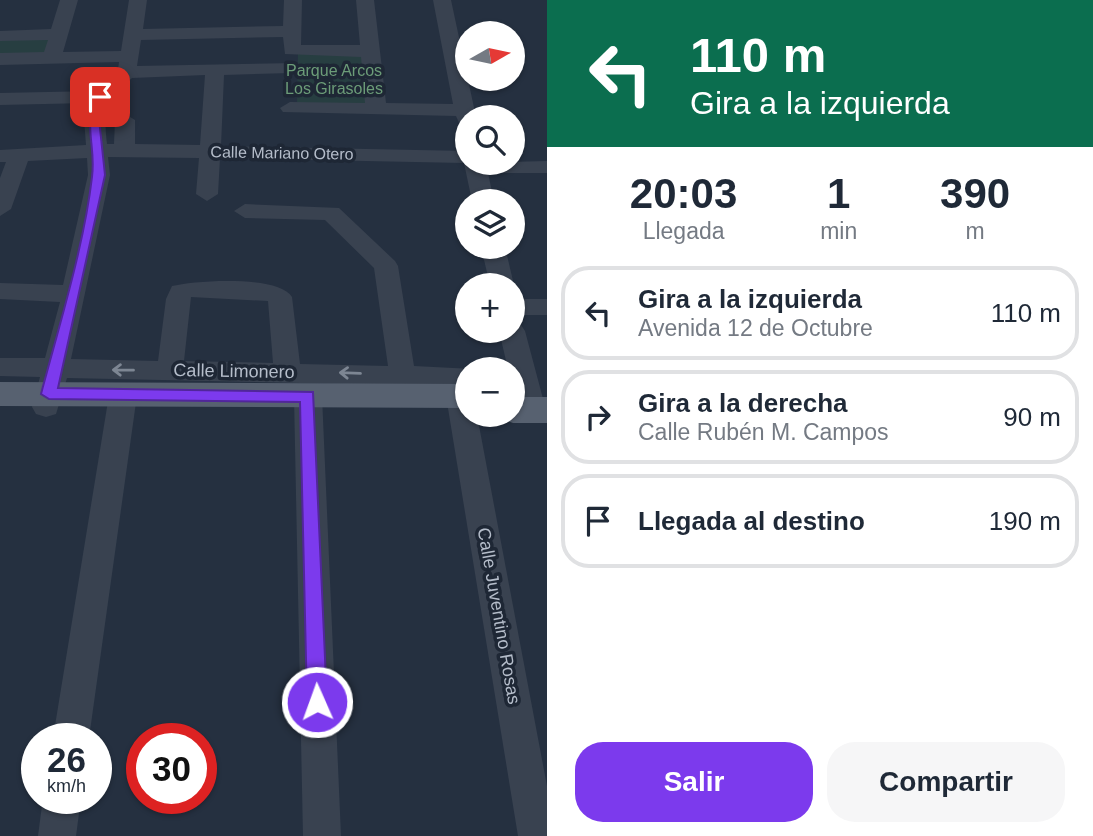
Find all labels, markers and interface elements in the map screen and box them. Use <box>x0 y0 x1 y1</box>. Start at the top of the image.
north arrow <box>455 21 525 91</box>
map controls <box>455 21 525 427</box>
icon: left <box>575 28 666 119</box>
text: 110 m <box>690 28 826 82</box>
park label: Parque Arcos Los Girasoles <box>285 62 383 97</box>
pin <box>70 67 130 127</box>
icon: arrive <box>81 78 119 116</box>
text: Gira a la izquierda <box>690 85 950 121</box>
button: search <box>455 105 525 175</box>
street label: Calle Mariano Otero <box>210 143 354 163</box>
text: 20:03 <box>630 170 737 217</box>
text: 1 <box>827 170 850 217</box>
text: 390 <box>940 170 1010 217</box>
button: layers <box>455 189 525 259</box>
text: Llegada <box>643 218 725 244</box>
text: min <box>820 218 857 244</box>
text: m <box>966 218 985 244</box>
button: + <box>455 273 525 343</box>
text: Gira a la izquierda <box>638 284 862 314</box>
icon: left <box>579 294 617 332</box>
text: 110 m <box>991 298 1061 328</box>
text: Avenida 12 de Octubre <box>638 315 873 341</box>
button: − <box>455 357 525 427</box>
street label: Calle Limonero <box>173 360 295 382</box>
one-way arrow <box>111 363 134 377</box>
one-way arrow <box>339 367 362 380</box>
text: Gira a la derecha <box>638 388 848 418</box>
icon: right <box>579 398 617 436</box>
text: 90 m <box>1003 402 1061 432</box>
text: Calle Rubén M. Campos <box>638 419 889 445</box>
icon: arrive <box>579 502 617 540</box>
text: Llegada al destino <box>638 506 865 536</box>
text: 190 m <box>989 506 1061 536</box>
street label: Calle Juventino Rosas <box>474 526 524 706</box>
position arrow <box>280 665 354 739</box>
speed limit sign: 30 <box>126 723 217 814</box>
text: 26 <box>47 740 86 779</box>
button: Salir <box>575 742 813 822</box>
button: Compartir <box>827 742 1065 822</box>
text: km/h <box>47 776 86 796</box>

